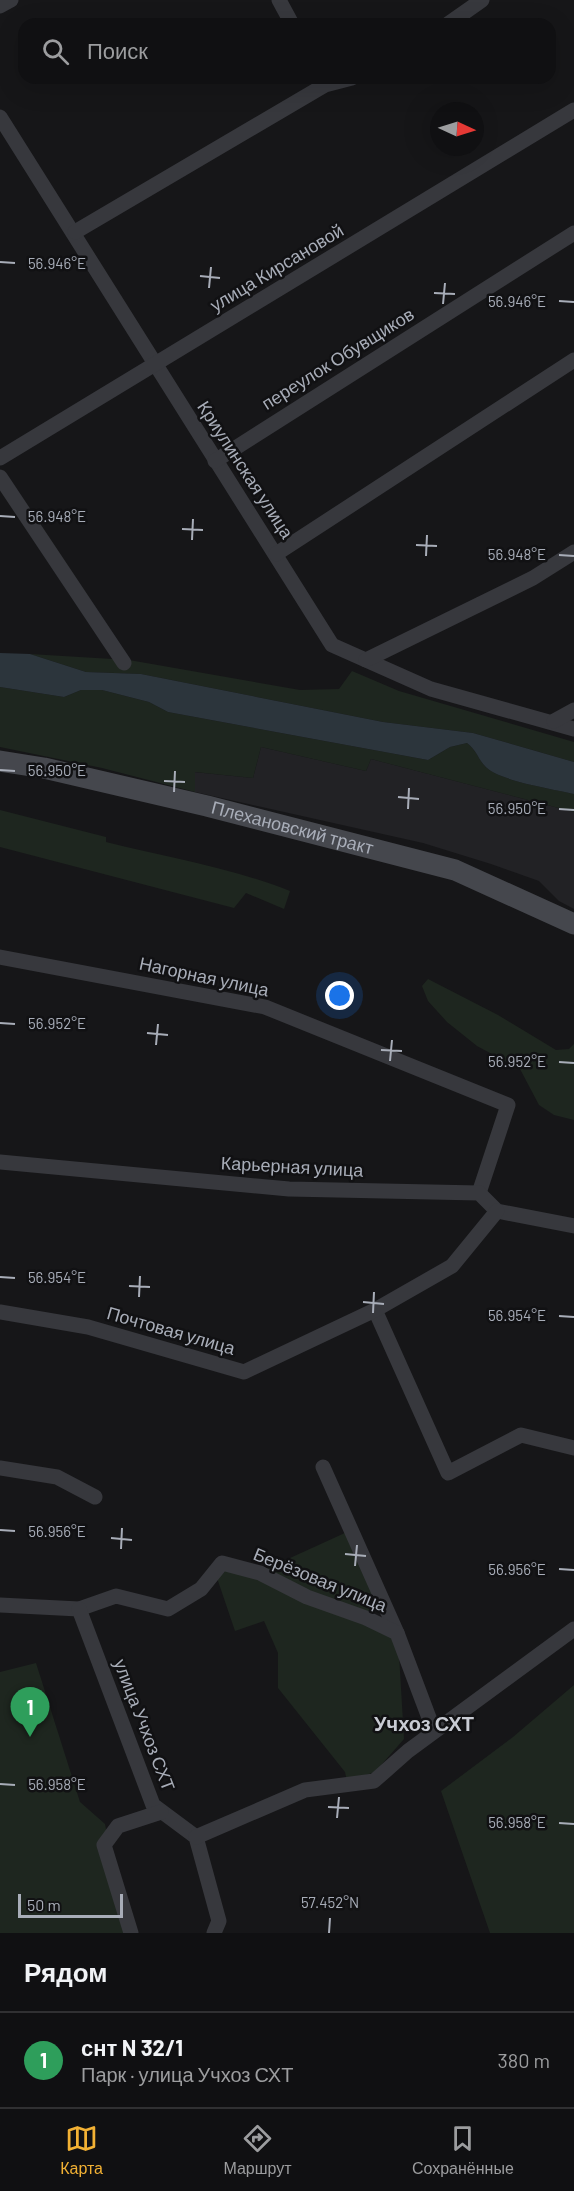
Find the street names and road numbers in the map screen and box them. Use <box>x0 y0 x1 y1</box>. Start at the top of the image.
street label: улица Кирсановой <box>206 219 347 316</box>
street label: переулок Обувщиков <box>257 302 418 414</box>
street label: Криулинская улица <box>193 396 299 543</box>
street label: Плехановский тракт <box>209 796 376 858</box>
street label: Нагорная улица <box>137 952 272 1001</box>
street label: Карьерная улица <box>220 1151 365 1181</box>
street label: Почтовая улица <box>105 1301 239 1359</box>
street label: Берёзовая улица <box>250 1542 391 1616</box>
street label: улица Учхоз СХТ <box>110 1656 180 1794</box>

